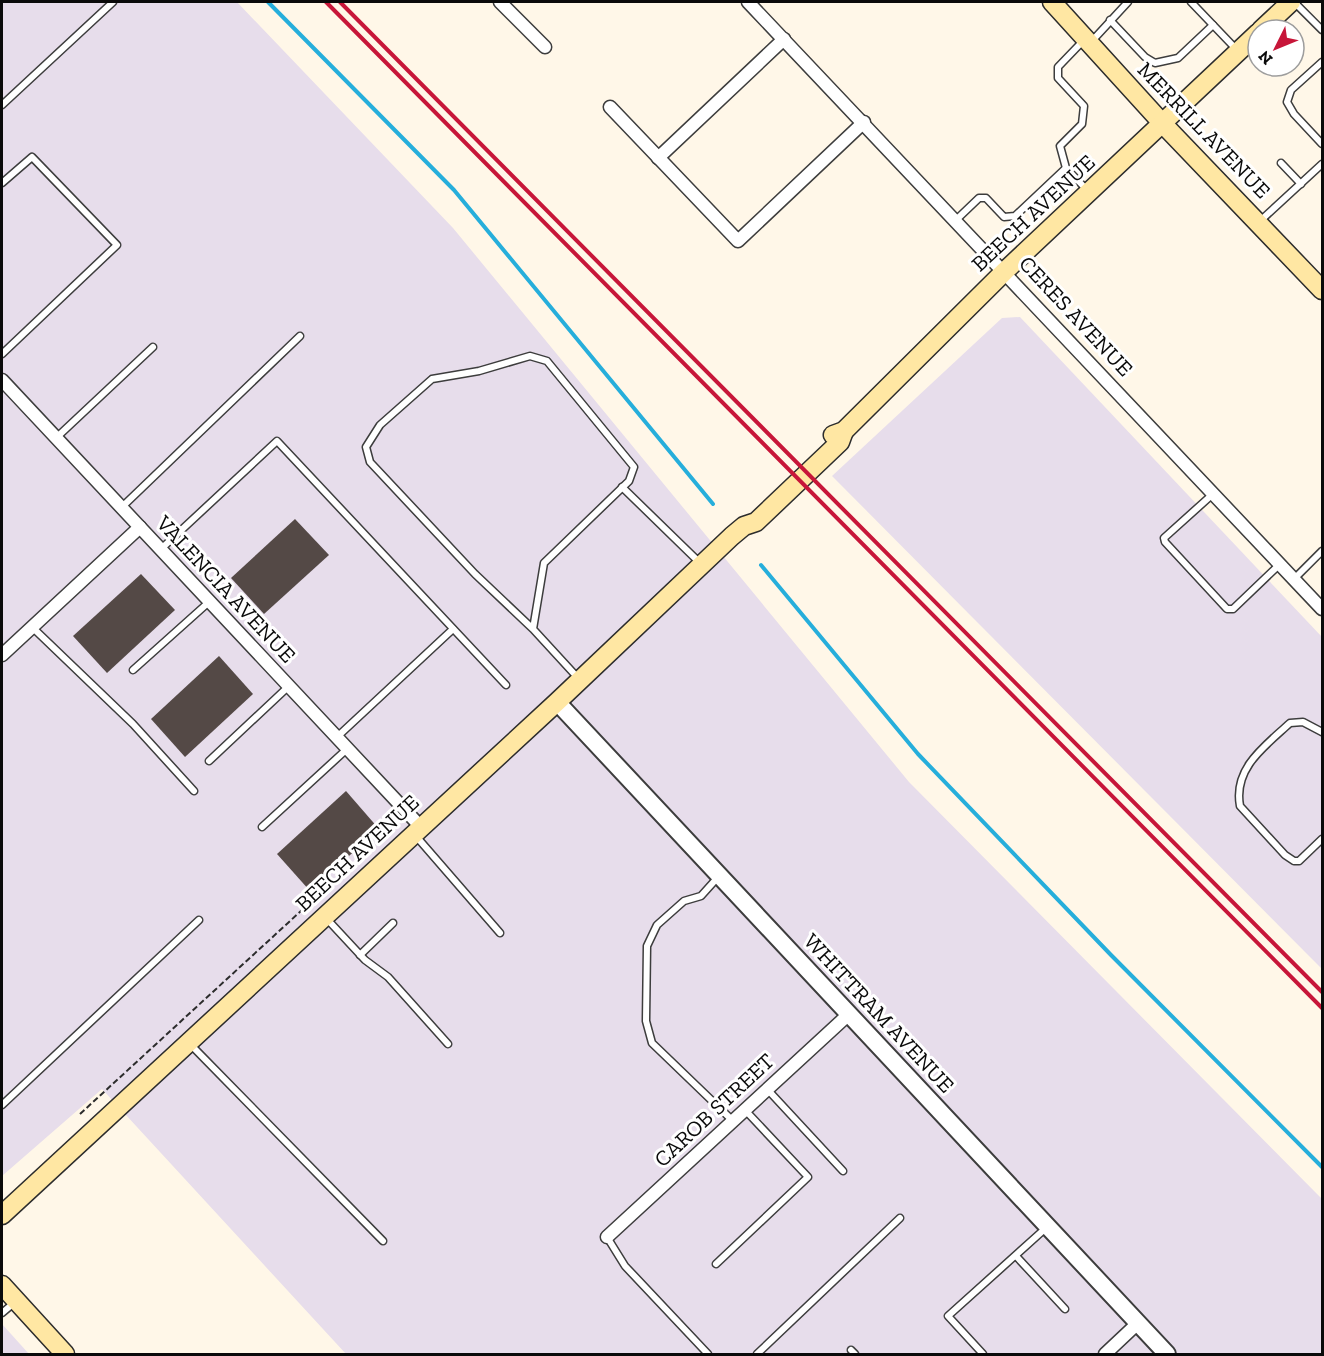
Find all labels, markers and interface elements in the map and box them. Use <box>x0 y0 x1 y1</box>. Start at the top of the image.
north arrow <box>1246 18 1306 78</box>
street label: MERRILL AVENUE <box>1132 56 1276 204</box>
street label: BEECH AVENUE <box>966 149 1100 277</box>
street label: CERES AVENUE <box>1013 250 1139 382</box>
street label: VALENCIA AVENUE <box>150 509 301 668</box>
street label: BEECH AVENUE <box>290 789 424 917</box>
street label: WHITTRAM AVENUE <box>798 928 960 1098</box>
street label: CAROB STREET <box>648 1047 780 1173</box>

